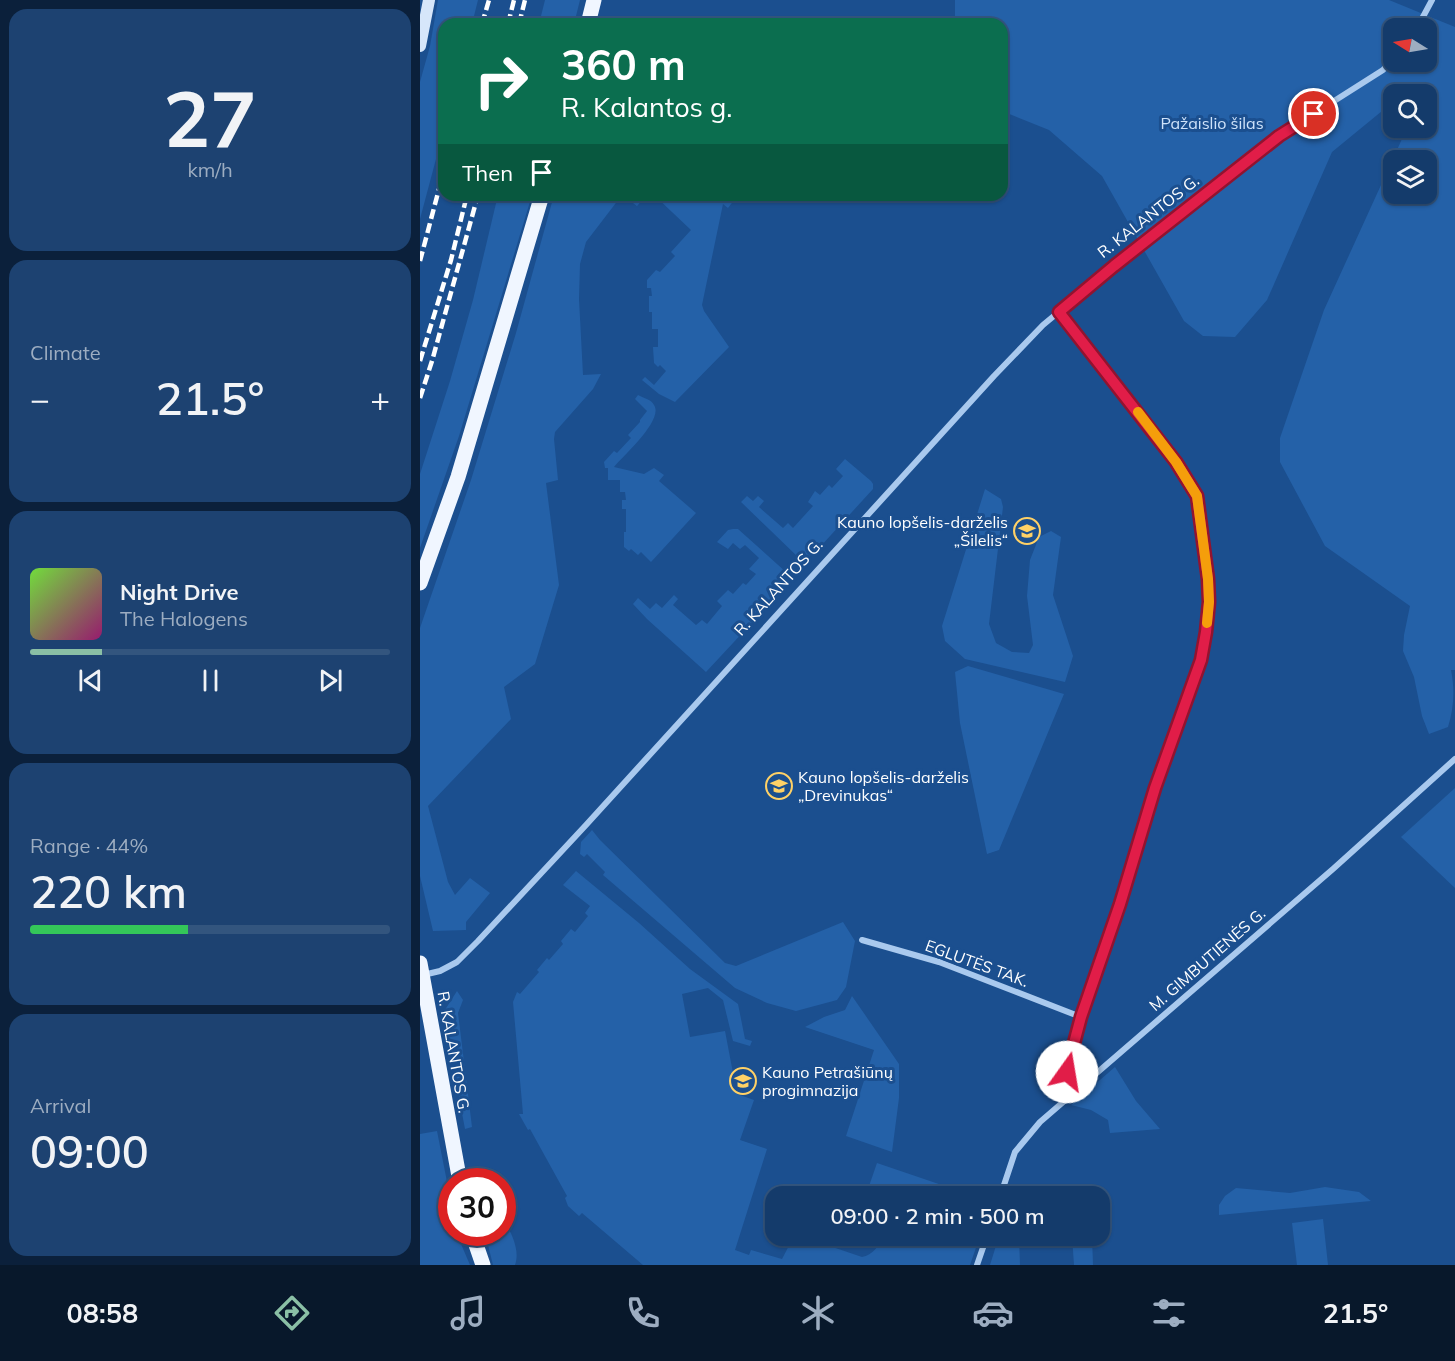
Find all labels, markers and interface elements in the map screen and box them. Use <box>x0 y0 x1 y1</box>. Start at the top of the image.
north arrow <box>1383 18 1437 72</box>
map controls <box>1383 18 1437 204</box>
text: 360 m <box>561 38 686 91</box>
icon: right <box>462 42 540 120</box>
text: 27 <box>163 69 257 167</box>
button: search <box>1383 84 1437 138</box>
pin <box>1288 88 1339 139</box>
text: R. Kalantos g. <box>561 90 732 124</box>
icon: arrive <box>1297 97 1330 130</box>
park label: Pažaislio šilas <box>1160 113 1264 133</box>
button: layers <box>1383 150 1437 204</box>
icon: arrive <box>525 156 558 189</box>
text: km/h <box>187 157 233 182</box>
text: Then <box>462 159 513 187</box>
street label: R. KALANTOS G. <box>1093 170 1203 262</box>
text: Climate <box>30 340 101 365</box>
text: 21.5° <box>156 370 264 426</box>
text: − <box>30 378 50 419</box>
text: + <box>370 378 390 419</box>
place label: Kauno lopšelis-darželis „Šilelis“ <box>837 512 1008 550</box>
school or university icon: Kauno lopšelis-darželis „Šilelis“ <box>1012 516 1042 546</box>
street label: R. KALANTOS G. <box>729 534 827 640</box>
text: Night Drive <box>120 578 239 606</box>
text: The Halogens <box>120 606 248 631</box>
icon: previous <box>74 664 107 697</box>
icon: pause <box>194 664 227 697</box>
icon: next <box>314 664 347 697</box>
place label: Kauno lopšelis-darželis „Drevinukas“ <box>798 767 969 805</box>
school or university icon: Kauno lopšelis-darželis „Drevinukas“ <box>764 771 794 801</box>
text: Range · 44% <box>30 833 148 858</box>
text: 220 km <box>30 863 187 919</box>
street label: M. GIMBUTIENĖS G. <box>1145 903 1269 1015</box>
street label: EGLUTĖS TAK. <box>923 935 1031 991</box>
street label: R. KALANTOS G. <box>433 990 475 1114</box>
position arrow <box>1035 1040 1099 1104</box>
place label: Kauno Petrašiūnų progimnazija <box>762 1062 893 1100</box>
school or university icon: Kauno Petrašiūnų progimnazija <box>728 1066 758 1096</box>
text: Arrival <box>30 1093 91 1118</box>
text: 09:00 <box>30 1123 149 1179</box>
speed limit sign: 30 <box>438 1168 516 1246</box>
text: 09:00 · 2 min · 500 m <box>830 1202 1045 1230</box>
icon: directions <box>271 1292 313 1334</box>
icon: music <box>447 1292 489 1334</box>
icon: phone <box>622 1292 664 1334</box>
icon: climate <box>797 1292 839 1334</box>
icon: car <box>972 1292 1014 1334</box>
icon: filters <box>1148 1292 1190 1334</box>
text: 08:58 <box>67 1296 138 1330</box>
text: 21.5° <box>1323 1296 1388 1330</box>

